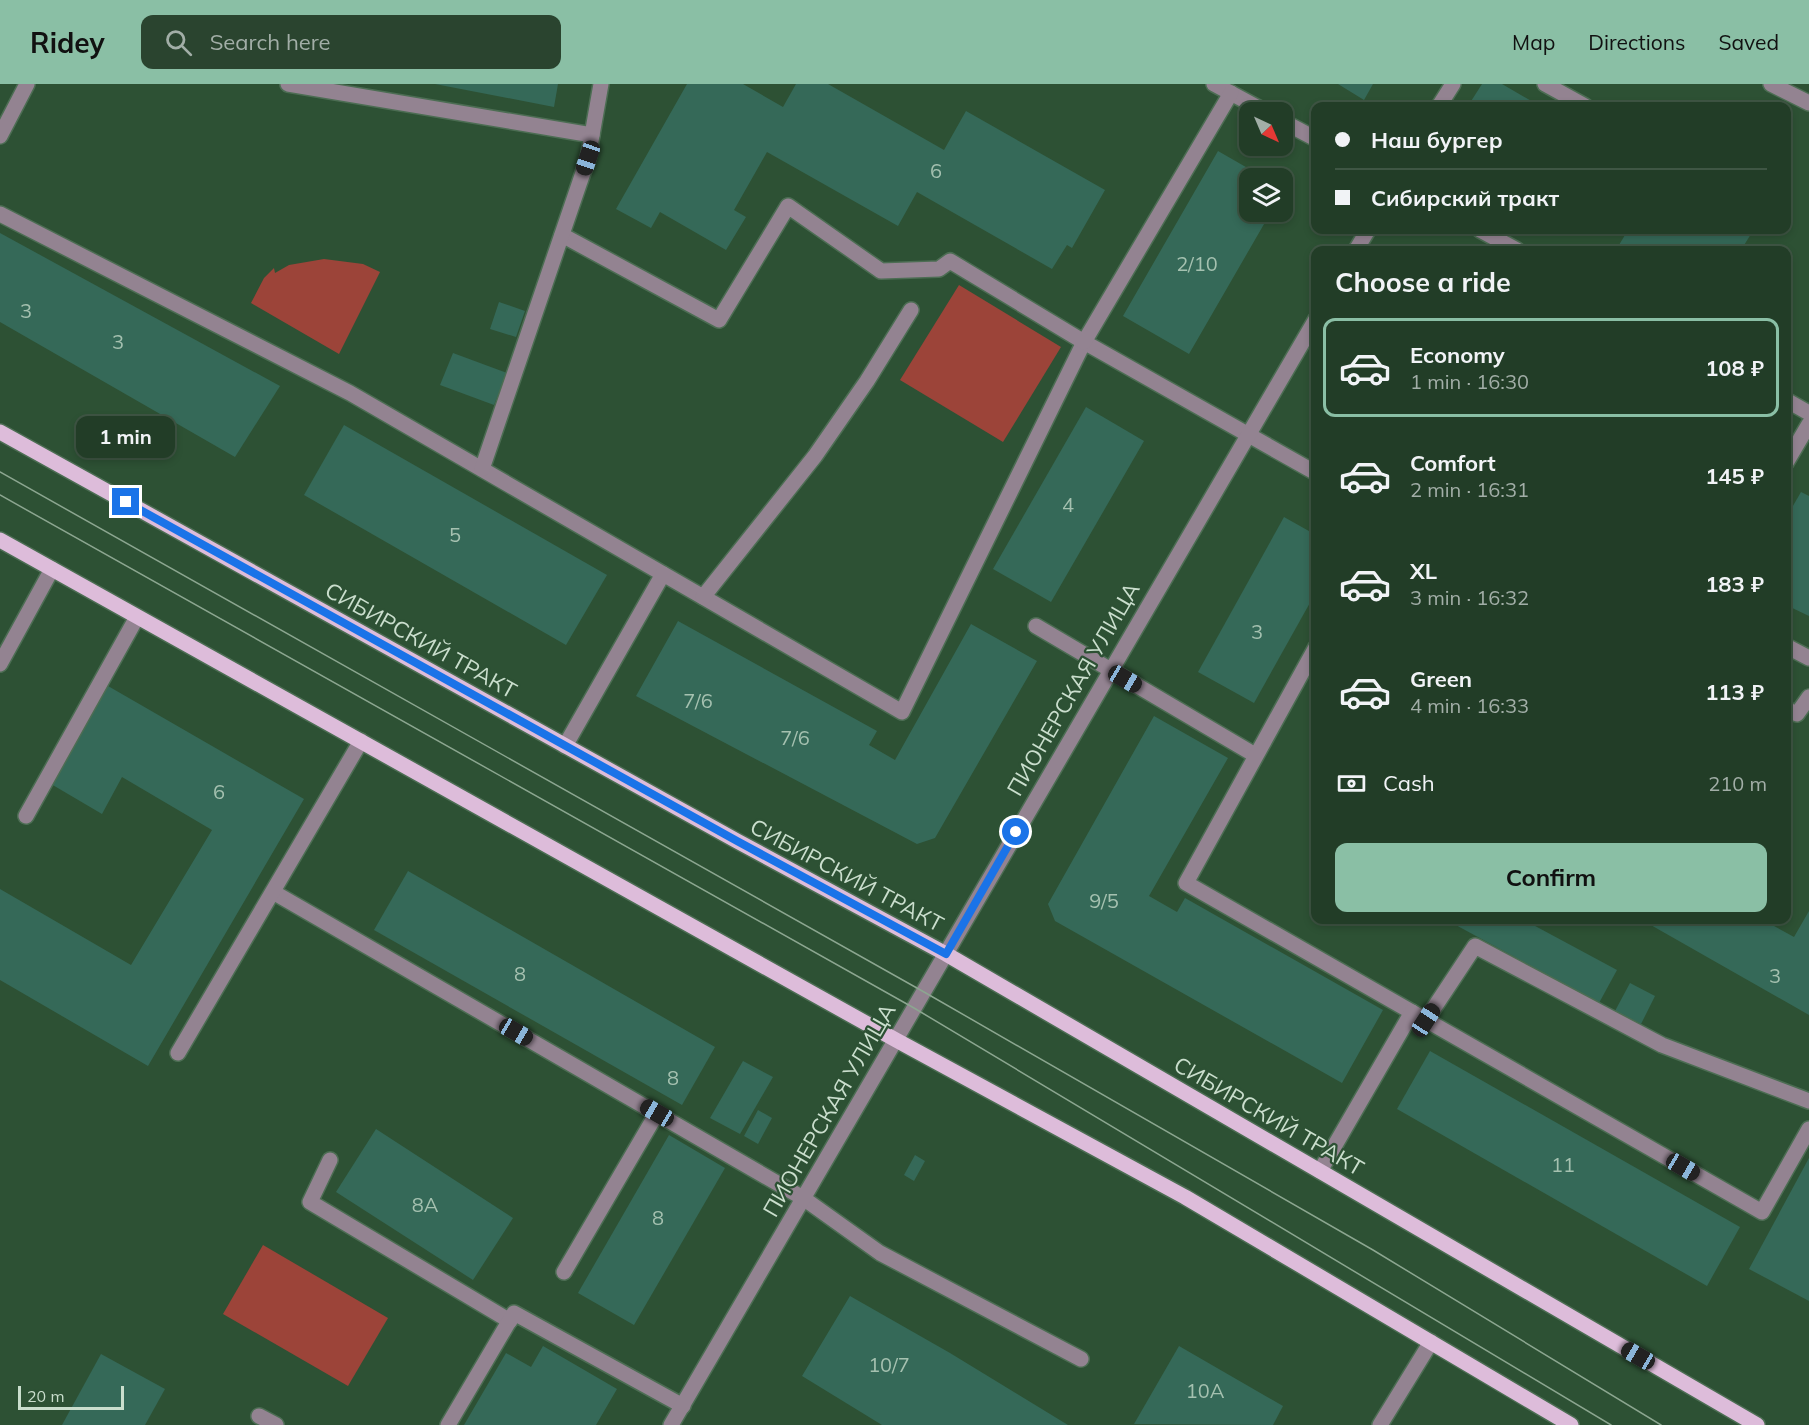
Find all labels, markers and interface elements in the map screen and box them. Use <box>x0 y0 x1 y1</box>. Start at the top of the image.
search box <box>141 15 561 69</box>
text: Ridey <box>30 25 105 60</box>
icon: search <box>162 26 195 59</box>
text: Search here <box>210 28 331 56</box>
text: Map <box>1512 29 1555 55</box>
text: Directions <box>1588 29 1685 55</box>
text: Saved <box>1718 29 1779 55</box>
north arrow <box>1239 102 1293 156</box>
map controls <box>1239 102 1293 222</box>
text: Наш бургер <box>1371 126 1503 154</box>
car <box>574 138 602 178</box>
house number: 6 <box>930 158 942 183</box>
button: layers <box>1239 168 1293 222</box>
text: Сибирский тракт <box>1371 184 1559 212</box>
house number: 2/10 <box>1176 251 1218 276</box>
text: Choose a ride <box>1335 265 1511 299</box>
house number: 3 <box>20 298 32 323</box>
house number: 3 <box>112 329 124 354</box>
icon: car <box>1338 341 1392 395</box>
text: Economy <box>1410 341 1505 369</box>
text: 108 ₽ <box>1705 354 1764 382</box>
text: 1 min · 16:30 <box>1410 369 1529 394</box>
callout: 1 min <box>76 415 176 457</box>
text: 1 min <box>99 424 152 449</box>
icon: car <box>1338 449 1392 503</box>
text: Comfort <box>1410 449 1496 477</box>
text: 145 ₽ <box>1705 462 1764 490</box>
text: 2 min · 16:31 <box>1410 477 1529 502</box>
route end <box>112 488 139 515</box>
house number: 4 <box>1062 492 1074 517</box>
house number: 5 <box>449 522 461 547</box>
icon: car <box>1338 557 1392 611</box>
text: XL <box>1410 557 1437 585</box>
text: 183 ₽ <box>1705 570 1764 598</box>
street label: СИБИРСКИЙ ТРАКТ <box>320 576 522 704</box>
street label: ПИОНЕРСКАЯ УЛИЦА <box>1000 577 1146 801</box>
text: 3 min · 16:32 <box>1410 585 1529 610</box>
house number: 3 <box>1251 619 1263 644</box>
car <box>1105 662 1145 696</box>
icon: car <box>1338 665 1392 719</box>
text: Green <box>1410 665 1472 693</box>
text: 113 ₽ <box>1705 678 1764 706</box>
house number: 7/6 <box>683 688 713 713</box>
text: 4 min · 16:33 <box>1410 693 1529 718</box>
house number: 7/6 <box>780 725 810 750</box>
icon: cash <box>1335 767 1368 800</box>
text: Cash <box>1383 769 1435 797</box>
text: 210 m <box>1708 771 1767 796</box>
house number: 6 <box>213 779 225 804</box>
street label: СИБИРСКИЙ ТРАКТ <box>746 812 948 938</box>
route start <box>1002 818 1029 845</box>
button: Confirm <box>1335 843 1767 912</box>
house number: 9/5 <box>1089 888 1119 913</box>
house number: 8 <box>514 961 526 986</box>
house number: 3 <box>1769 963 1781 988</box>
street label: ПИОНЕРСКАЯ УЛИЦА <box>756 998 902 1222</box>
car <box>1409 1000 1443 1040</box>
car <box>496 1015 536 1049</box>
street label: СИБИРСКИЙ ТРАКТ <box>1169 1050 1369 1182</box>
house number: 8 <box>667 1065 679 1090</box>
car <box>637 1096 677 1130</box>
car <box>1663 1150 1703 1184</box>
house number: 11 <box>1551 1152 1575 1177</box>
house number: 8А <box>412 1192 439 1217</box>
house number: 8 <box>652 1205 664 1230</box>
car <box>1618 1339 1658 1373</box>
house number: 10/7 <box>868 1352 910 1377</box>
house number: 10А <box>1186 1378 1225 1403</box>
scale bar <box>18 1383 124 1410</box>
text: 20 m <box>27 1386 64 1406</box>

